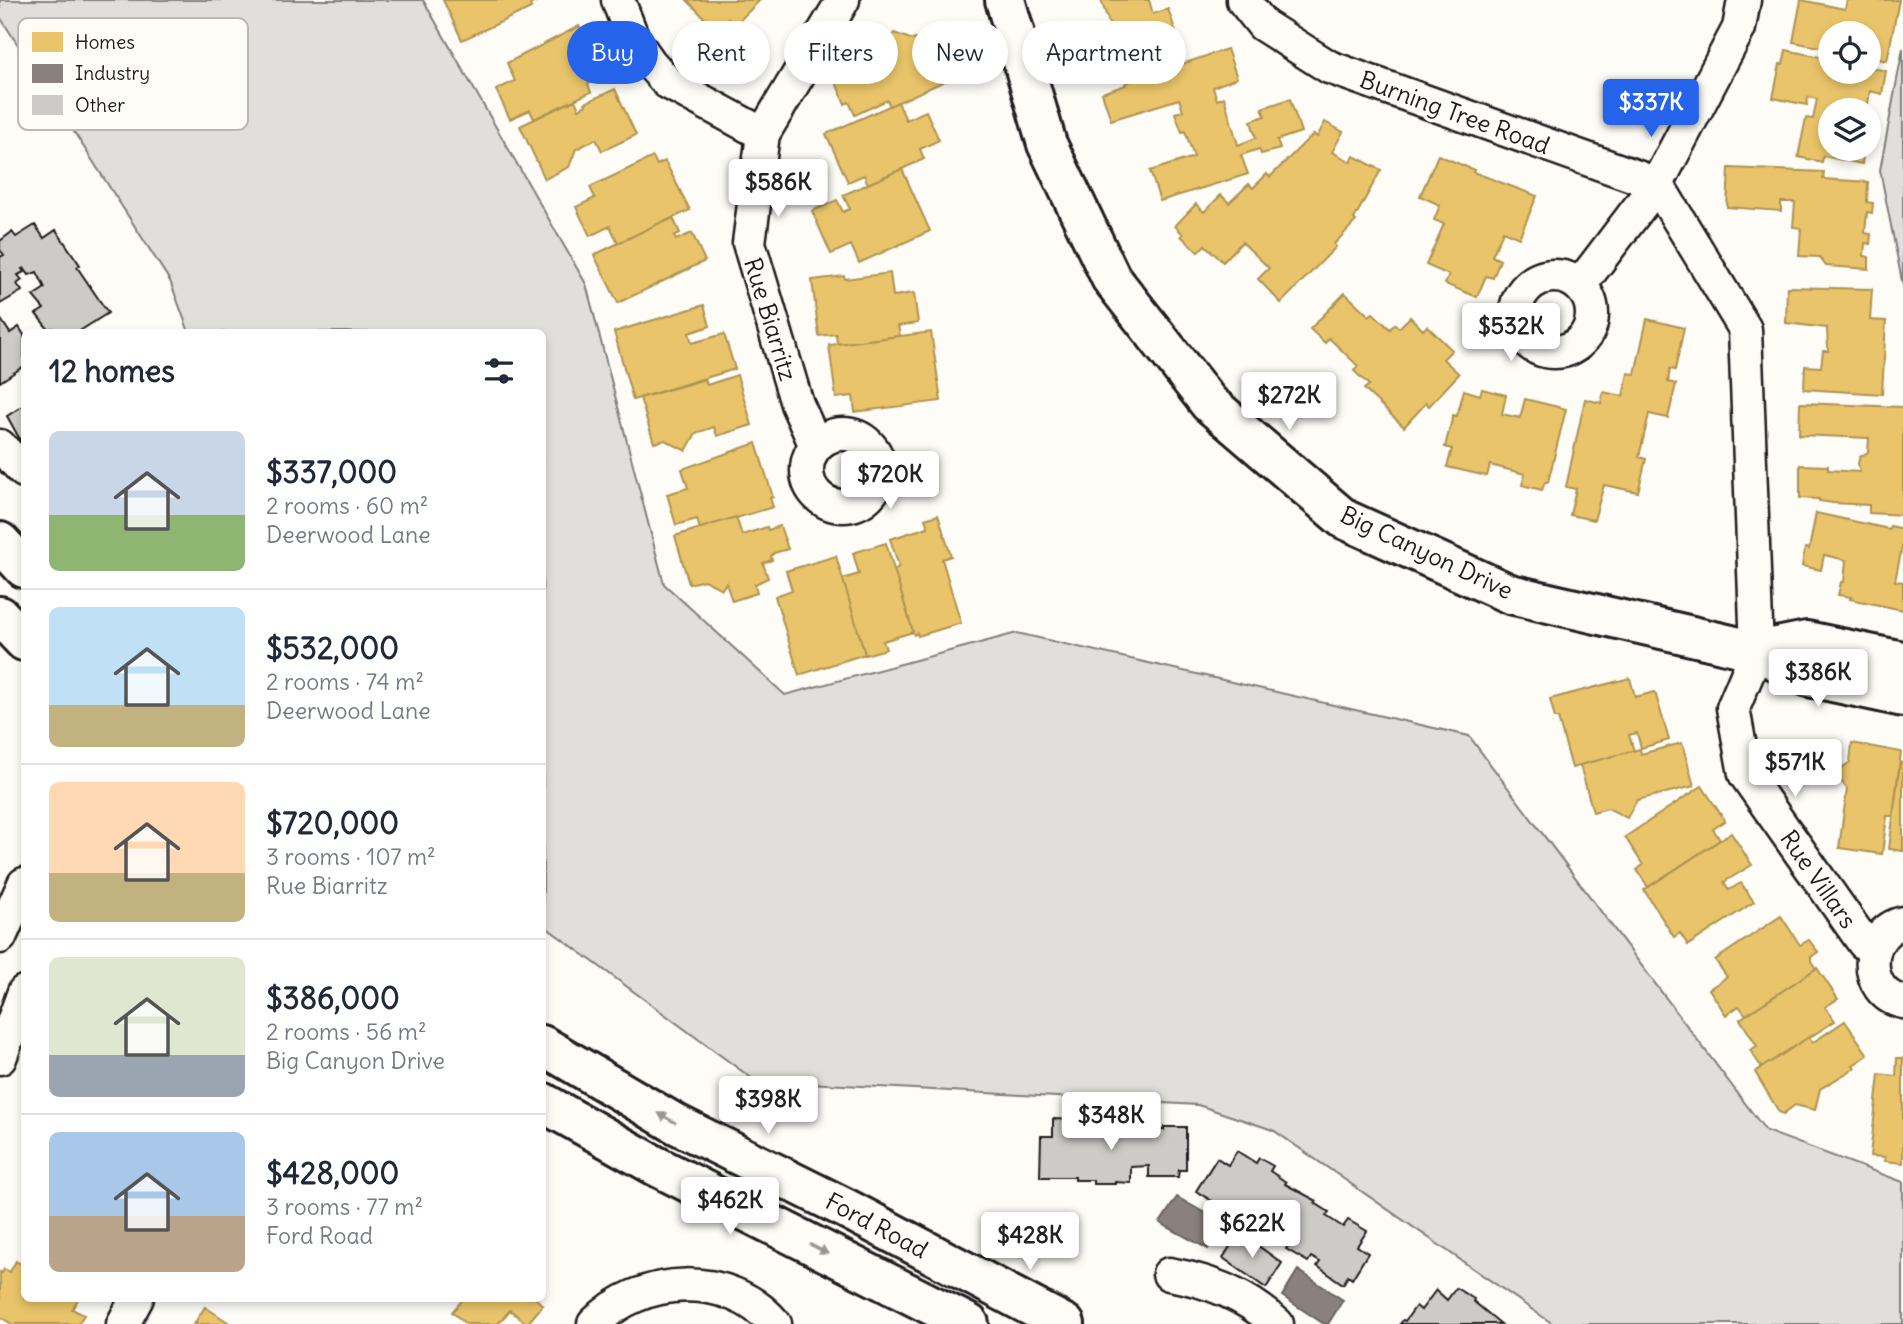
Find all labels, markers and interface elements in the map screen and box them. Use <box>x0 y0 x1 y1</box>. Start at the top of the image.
legend <box>18 18 248 130</box>
chip: Buy <box>567 21 658 84</box>
chip: Rent <box>672 21 770 84</box>
chip: Filters <box>784 21 898 84</box>
chip: New <box>912 21 1008 84</box>
chip: Apartment <box>1022 21 1186 84</box>
map controls <box>1818 21 1881 161</box>
button: locate <box>1818 21 1881 84</box>
text: Homes <box>75 30 135 54</box>
text: Industry <box>75 61 150 85</box>
street label: Burning Tree Road <box>1356 64 1554 160</box>
pin: $337K <box>1602 80 1700 139</box>
text: $337K <box>1619 87 1683 116</box>
text: Other <box>75 93 125 117</box>
button: layers <box>1818 98 1881 161</box>
pin: $586K <box>729 160 827 219</box>
text: $586K <box>745 167 811 196</box>
street label: Rue Biarritz <box>738 254 804 384</box>
pin: $532K <box>1462 304 1560 363</box>
text: $532K <box>1478 311 1544 340</box>
text: 12 homes <box>49 352 175 390</box>
icon: filters <box>480 352 518 390</box>
pin: $272K <box>1240 372 1338 432</box>
text: $272K <box>1257 380 1321 409</box>
pin: $720K <box>841 452 939 511</box>
text: $337,000 <box>266 453 397 491</box>
icon: home <box>105 459 189 543</box>
text: $720K <box>857 459 923 488</box>
text: 2 rooms · 60 m² <box>266 491 428 520</box>
street label: Big Canyon Drive <box>1336 499 1518 605</box>
text: Deerwood Lane <box>266 520 431 549</box>
text: $532,000 <box>266 629 399 667</box>
icon: home <box>105 635 189 719</box>
pin: $386K <box>1769 650 1867 709</box>
text: $386K <box>1785 657 1851 686</box>
text: 2 rooms · 74 m² <box>266 667 424 696</box>
text: Deerwood Lane <box>266 696 431 725</box>
pin: $571K <box>1746 740 1844 799</box>
text: $571K <box>1765 747 1825 776</box>
text: $720,000 <box>266 804 399 842</box>
icon: home <box>105 810 189 894</box>
street label: Rue Villars <box>1774 824 1864 934</box>
text: 3 rooms · 107 m² <box>266 842 436 871</box>
text: Rue Biarritz <box>266 871 388 900</box>
text: $386,000 <box>266 979 400 1017</box>
icon: home <box>105 985 189 1069</box>
text: 2 rooms · 56 m² <box>266 1017 427 1046</box>
text: Big Canyon Drive <box>266 1046 445 1075</box>
pin: $398K <box>719 1076 817 1136</box>
text: $398K <box>735 1084 801 1113</box>
pin: $348K <box>1062 1092 1160 1152</box>
text: $348K <box>1078 1100 1144 1129</box>
one-way arrow <box>657 1112 676 1125</box>
text: $428,000 <box>266 1154 399 1192</box>
icon: home <box>105 1160 189 1244</box>
pin: $462K <box>681 1178 779 1237</box>
text: $462K <box>697 1185 763 1214</box>
street label: Ford Road <box>821 1186 933 1264</box>
text: 3 rooms · 77 m² <box>266 1192 423 1221</box>
pin: $622K <box>1203 1200 1301 1260</box>
text: $622K <box>1219 1208 1285 1237</box>
pin: $428K <box>981 1212 1079 1272</box>
text: $428K <box>997 1220 1063 1249</box>
text: Ford Road <box>266 1221 373 1250</box>
one-way arrow <box>810 1242 830 1254</box>

